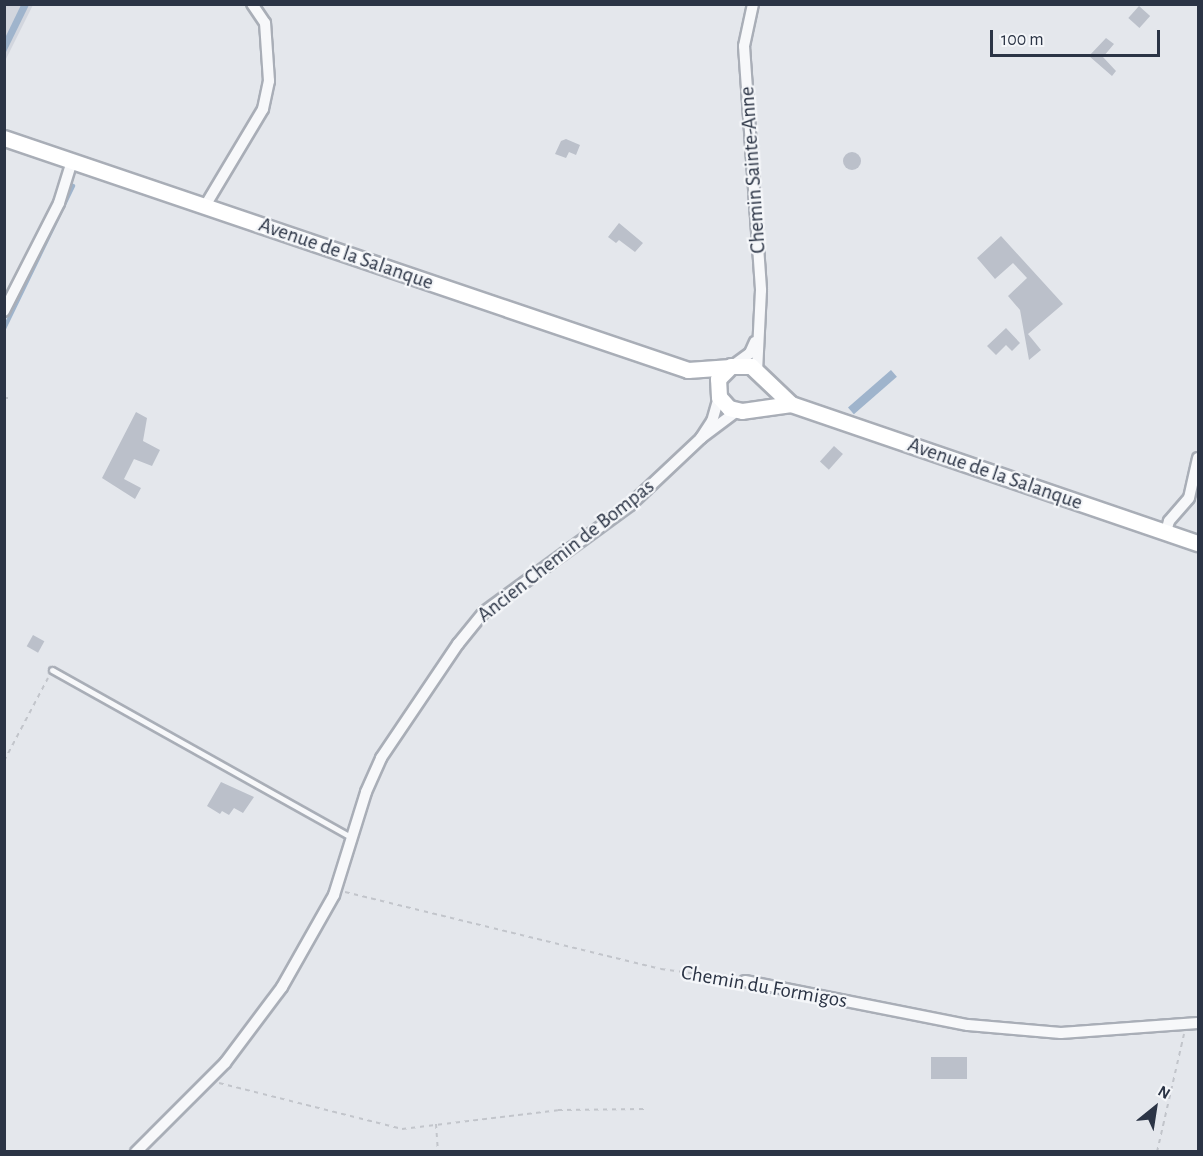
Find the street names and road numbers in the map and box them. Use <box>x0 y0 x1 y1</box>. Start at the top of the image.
street label: Chemin Sainte-Anne <box>735 86 771 254</box>
street label: Avenue de la Salanque <box>255 212 437 296</box>
street label: Avenue de la Salanque <box>904 432 1086 516</box>
street label: Ancien Chemin de Bompas <box>472 474 660 628</box>
street label: Chemin du Formigos <box>679 960 849 1014</box>

